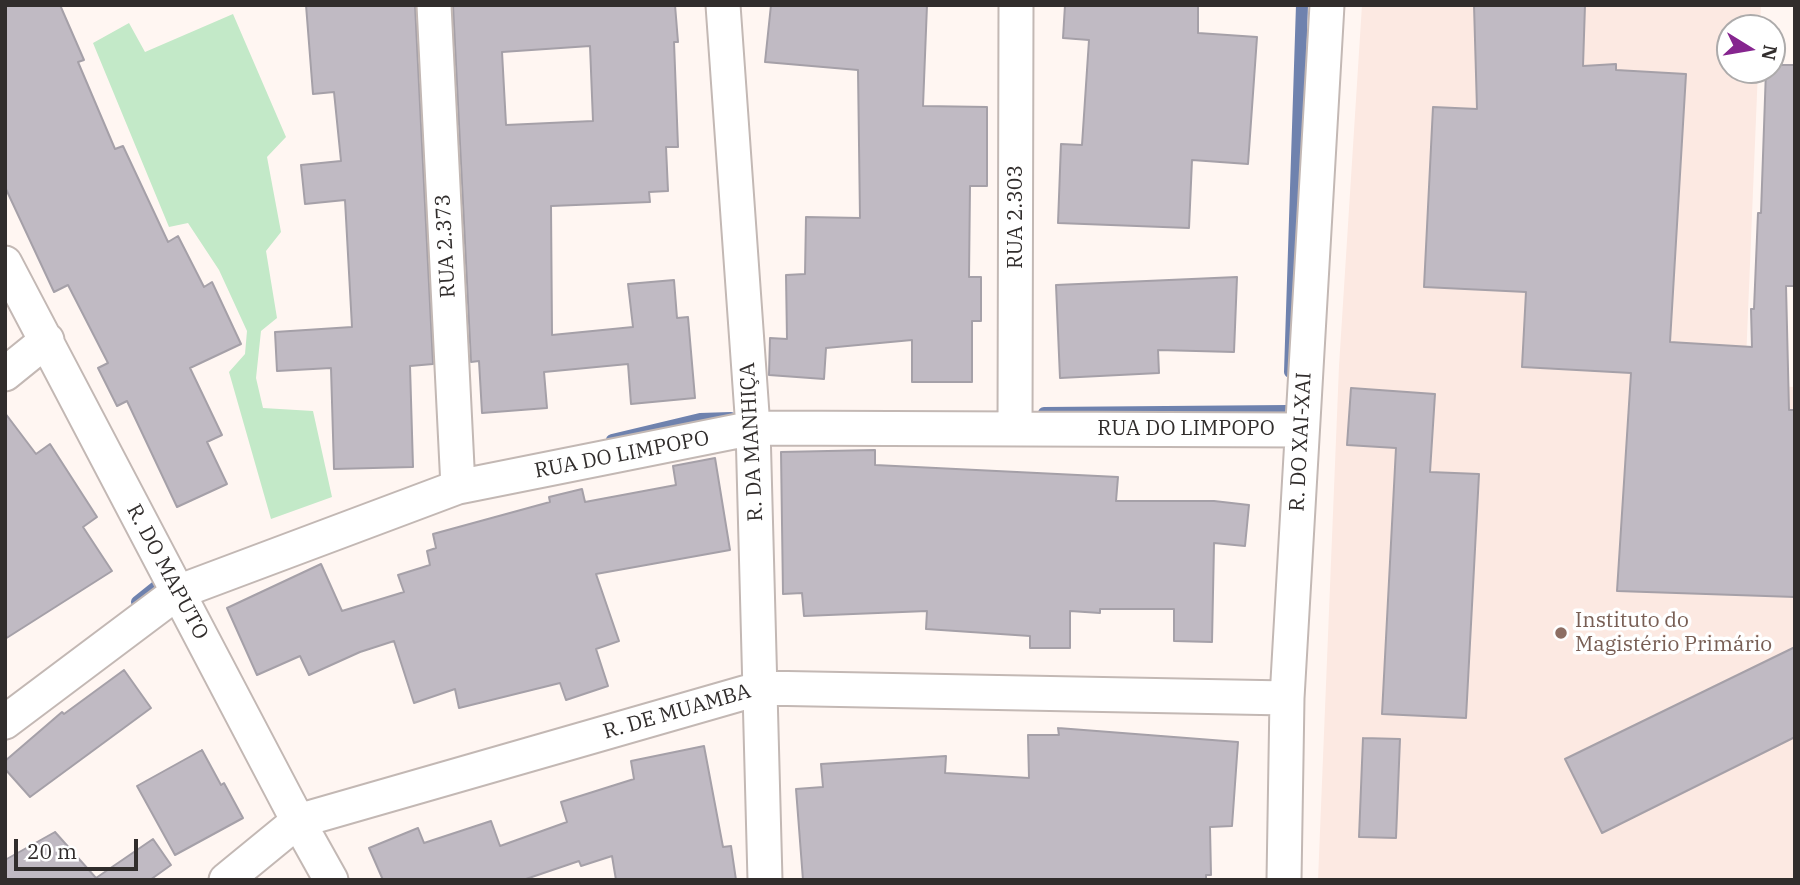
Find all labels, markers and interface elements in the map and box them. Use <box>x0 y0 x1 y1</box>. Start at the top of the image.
north arrow <box>1716 14 1786 84</box>
text: N <box>1756 43 1783 62</box>
street label: RUA 2.303 <box>1003 165 1029 269</box>
street label: RUA 2.373 <box>431 193 461 299</box>
street label: R. DA MANHIÇA <box>735 362 769 522</box>
street label: R. DO XAI-XAI <box>1285 372 1317 512</box>
street label: RUA DO LIMPOPO <box>1097 416 1275 442</box>
street label: RUA DO LIMPOPO <box>533 426 711 484</box>
street label: R. DO MAPUTO <box>121 500 213 644</box>
place label: Instituto do Magistério Primário <box>1575 608 1772 658</box>
marker: Instituto do Magistério Primário <box>1553 625 1569 641</box>
street label: R. DE MUAMBA <box>600 679 754 745</box>
scale bar <box>18 826 142 870</box>
text: 20 m <box>27 837 77 865</box>

